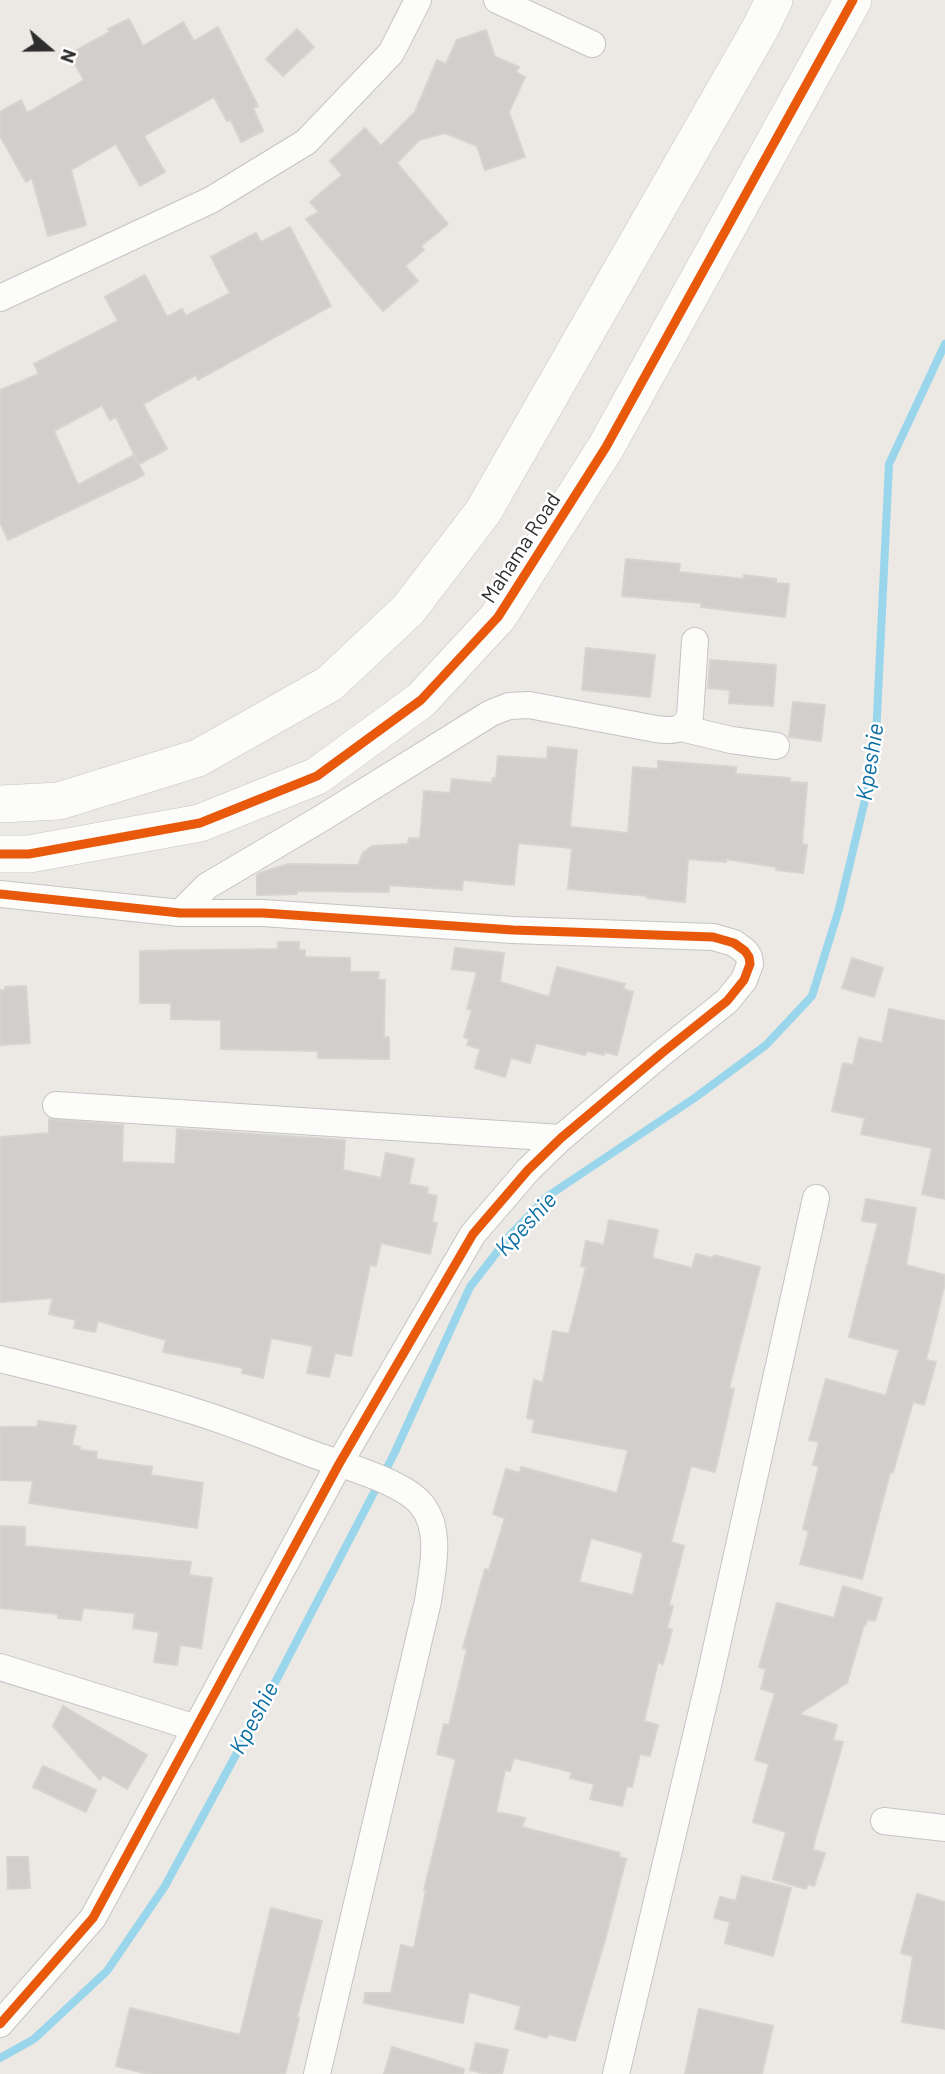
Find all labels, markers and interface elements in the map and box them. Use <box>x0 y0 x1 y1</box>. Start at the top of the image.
north arrow <box>14 14 84 84</box>
text: N <box>56 46 82 66</box>
street label: Mahama Road <box>476 488 566 608</box>
water label: Kpeshie <box>850 721 890 803</box>
water label: Kpeshie <box>489 1186 563 1262</box>
water label: Kpeshie <box>224 1677 284 1759</box>

